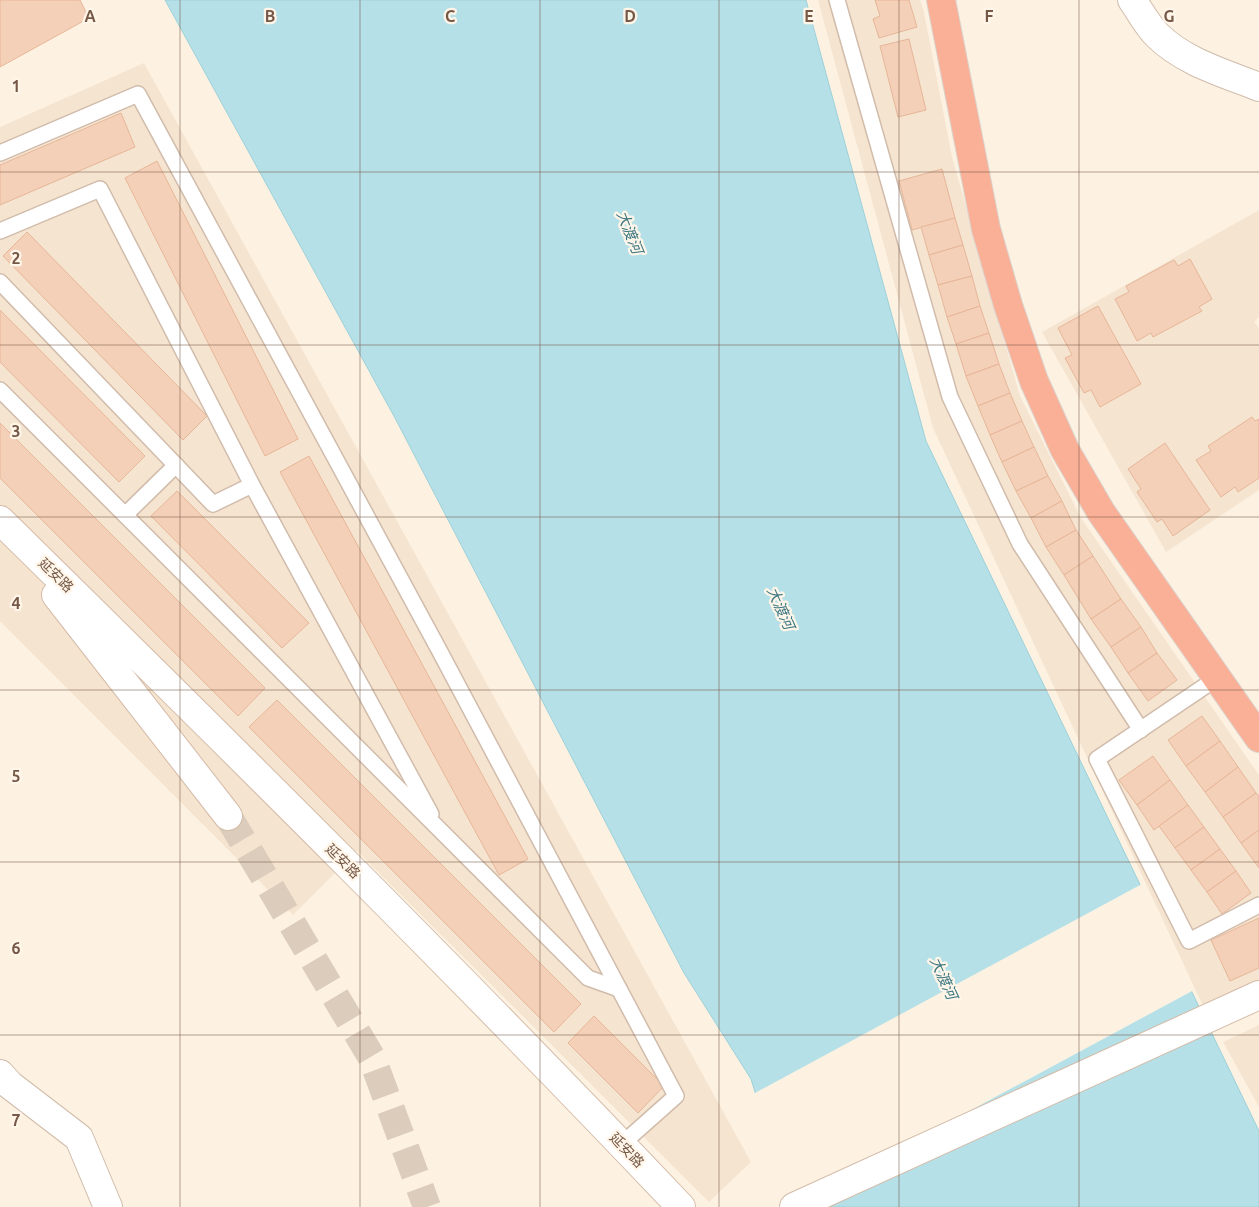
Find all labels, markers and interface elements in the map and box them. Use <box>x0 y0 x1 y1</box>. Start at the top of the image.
text: A <box>84 7 96 25</box>
text: B <box>265 7 275 25</box>
text: C <box>445 7 455 25</box>
text: D <box>624 7 636 25</box>
text: E <box>804 7 814 25</box>
text: F <box>985 7 994 25</box>
text: G <box>1163 7 1175 25</box>
text: 1 <box>11 77 21 95</box>
water label: 大渡河 <box>614 208 647 259</box>
text: 2 <box>11 249 21 267</box>
text: 3 <box>11 422 21 440</box>
street label: 延安路 <box>35 555 77 595</box>
water label: 大渡河 <box>764 584 799 635</box>
text: 4 <box>11 594 21 612</box>
text: 5 <box>11 767 21 785</box>
street label: 延安路 <box>322 840 364 882</box>
text: 6 <box>11 939 21 957</box>
water label: 大渡河 <box>927 954 962 1005</box>
text: 7 <box>11 1111 21 1129</box>
street label: 延安路 <box>607 1129 647 1171</box>

